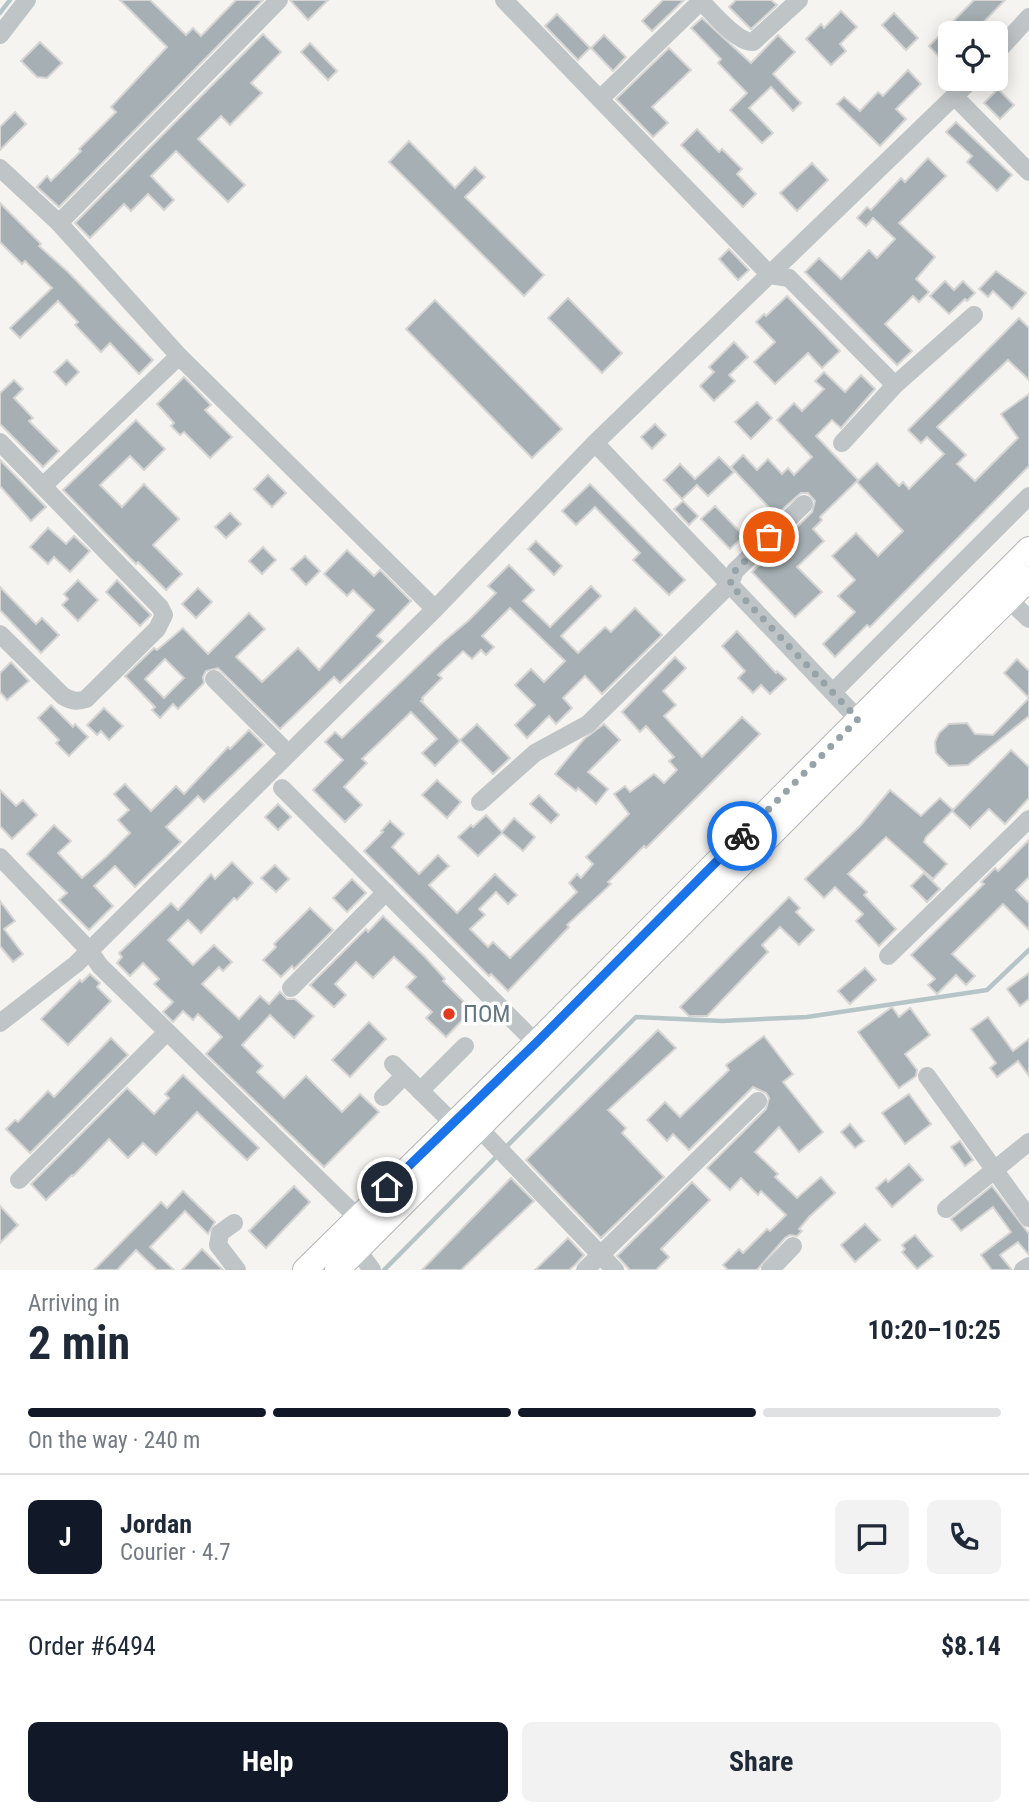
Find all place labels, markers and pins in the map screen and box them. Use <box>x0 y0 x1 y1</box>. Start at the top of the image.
pin <box>739 507 799 567</box>
place label: ПОМ <box>463 1000 510 1028</box>
marker: ПОМ <box>441 1006 457 1022</box>
pin <box>357 1157 417 1217</box>

